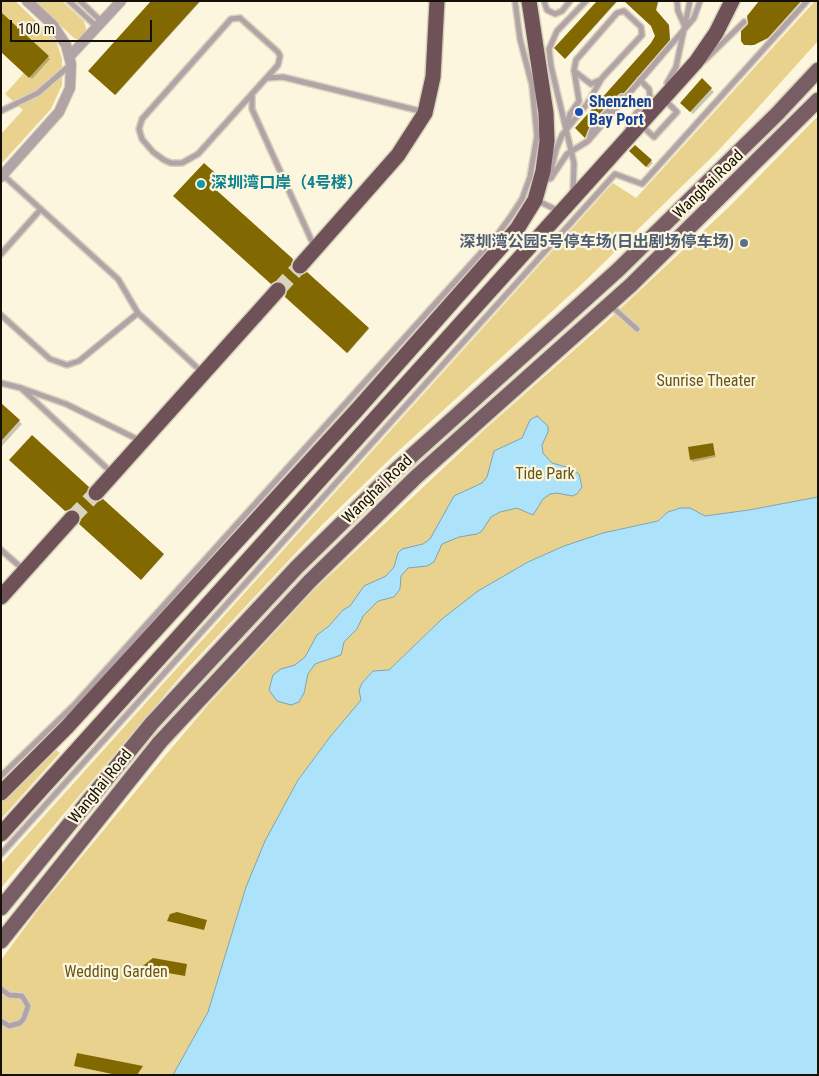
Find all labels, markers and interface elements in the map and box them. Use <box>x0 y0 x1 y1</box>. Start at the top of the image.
scale bar <box>12 10 155 42</box>
text: 100 m <box>18 20 55 38</box>
place label: Shenzhen Bay Port <box>589 93 652 131</box>
marker: Shenzhen Bay Port <box>573 106 585 118</box>
street label: Wanghai Road <box>670 147 748 223</box>
place label: 深圳湾口岸（4号楼） <box>211 174 363 194</box>
marker: 深圳湾口岸（4号楼） <box>195 178 207 190</box>
place label: 深圳湾公园5号停车场(日出剧场停车场) <box>460 233 734 253</box>
marker: 深圳湾公园5号停车场(日出剧场停车场) <box>738 237 750 249</box>
park label: Sunrise Theater <box>656 372 756 392</box>
street label: Wanghai Road <box>339 452 417 528</box>
park label: Tide Park <box>515 465 575 485</box>
street label: Wanghai Road <box>65 746 137 828</box>
park label: Wedding Garden <box>64 963 168 983</box>

